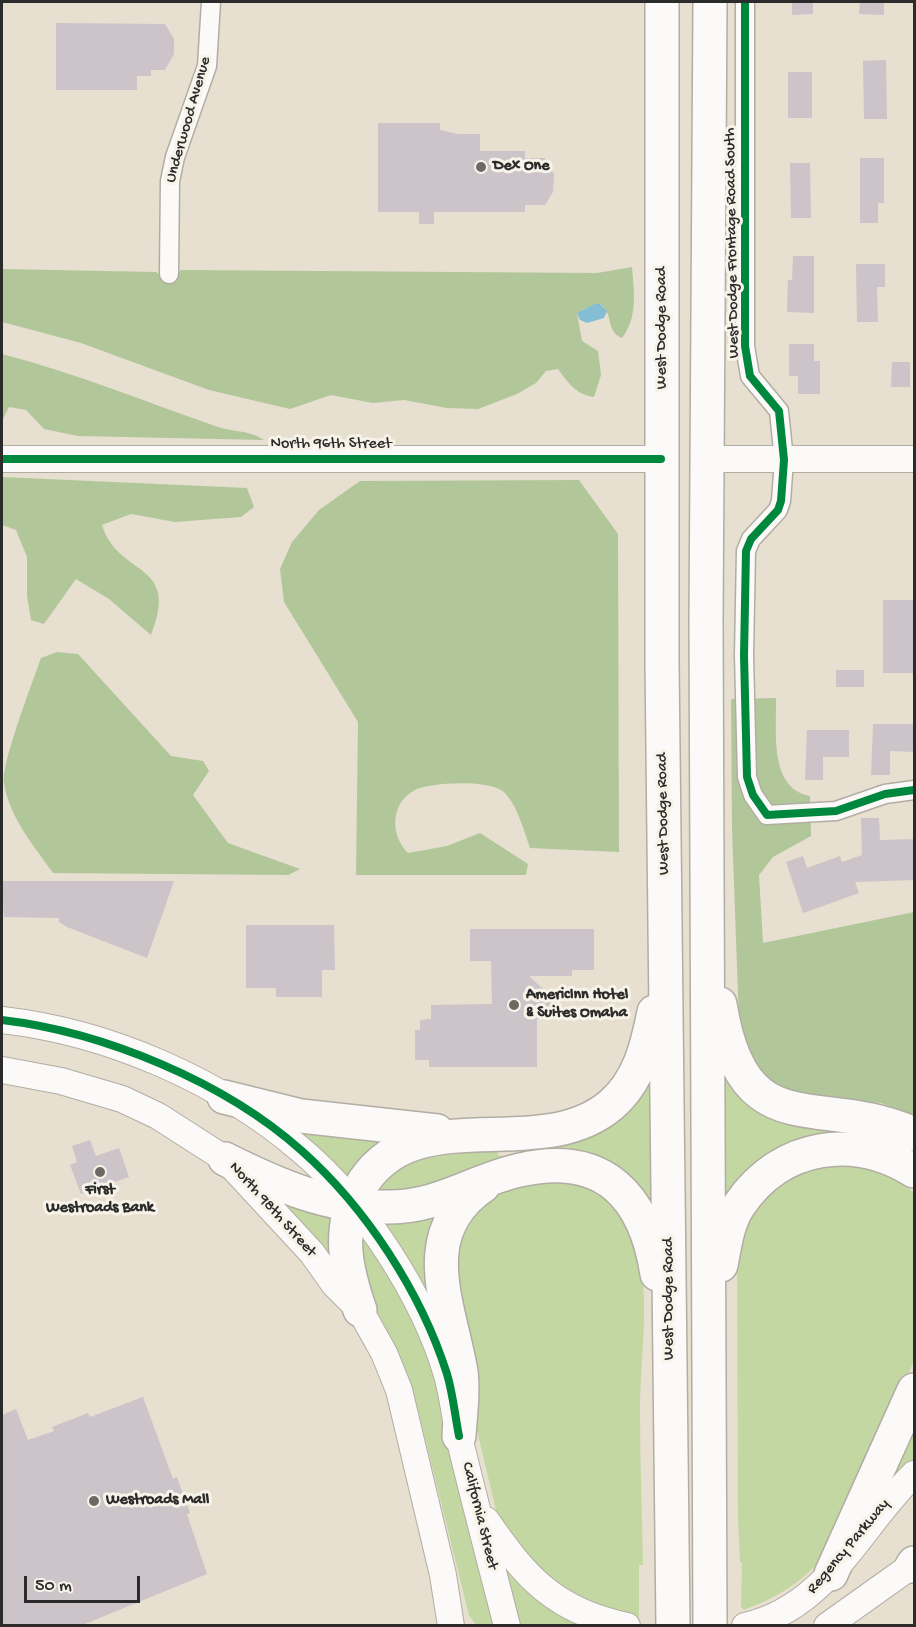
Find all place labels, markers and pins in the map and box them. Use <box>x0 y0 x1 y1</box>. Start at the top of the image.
place label: Dex One <box>493 157 549 177</box>
marker: Dex One <box>474 160 488 174</box>
place label: AmericInn Hotel & Suites Omaha <box>526 986 628 1024</box>
marker: AmericInn Hotel & Suites Omaha <box>507 998 521 1012</box>
marker: First Westroads Bank <box>93 1165 107 1179</box>
place label: First Westroads Bank <box>46 1181 154 1219</box>
place label: Westroads Mall <box>106 1491 209 1511</box>
marker: Westroads Mall <box>87 1494 101 1508</box>

